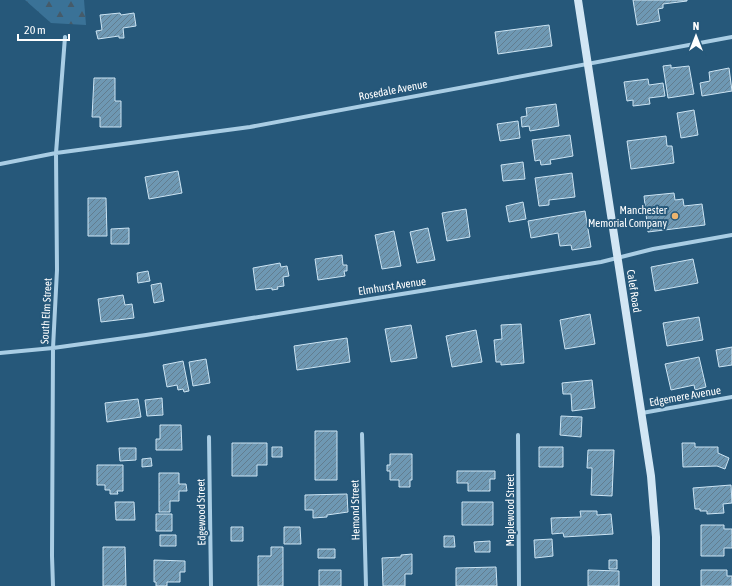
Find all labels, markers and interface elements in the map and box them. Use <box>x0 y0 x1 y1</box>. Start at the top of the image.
scale bar <box>18 16 69 42</box>
north arrow <box>676 16 716 56</box>
text: N <box>693 20 699 32</box>
text: 20 m <box>24 23 46 37</box>
street label: Rosedale Avenue <box>358 77 428 103</box>
place label: Manchester Memorial Company <box>588 204 668 229</box>
marker: Manchester Memorial Company <box>670 211 680 221</box>
street label: Calef Road <box>625 269 643 313</box>
street label: Elmhurst Avenue <box>357 275 427 297</box>
street label: South Elm Street <box>38 278 54 344</box>
street label: Edgemere Avenue <box>648 384 722 408</box>
street label: Maplewood Street <box>504 473 516 547</box>
street label: Edgewood Street <box>194 478 208 546</box>
street label: Hemond Street <box>348 480 362 540</box>

